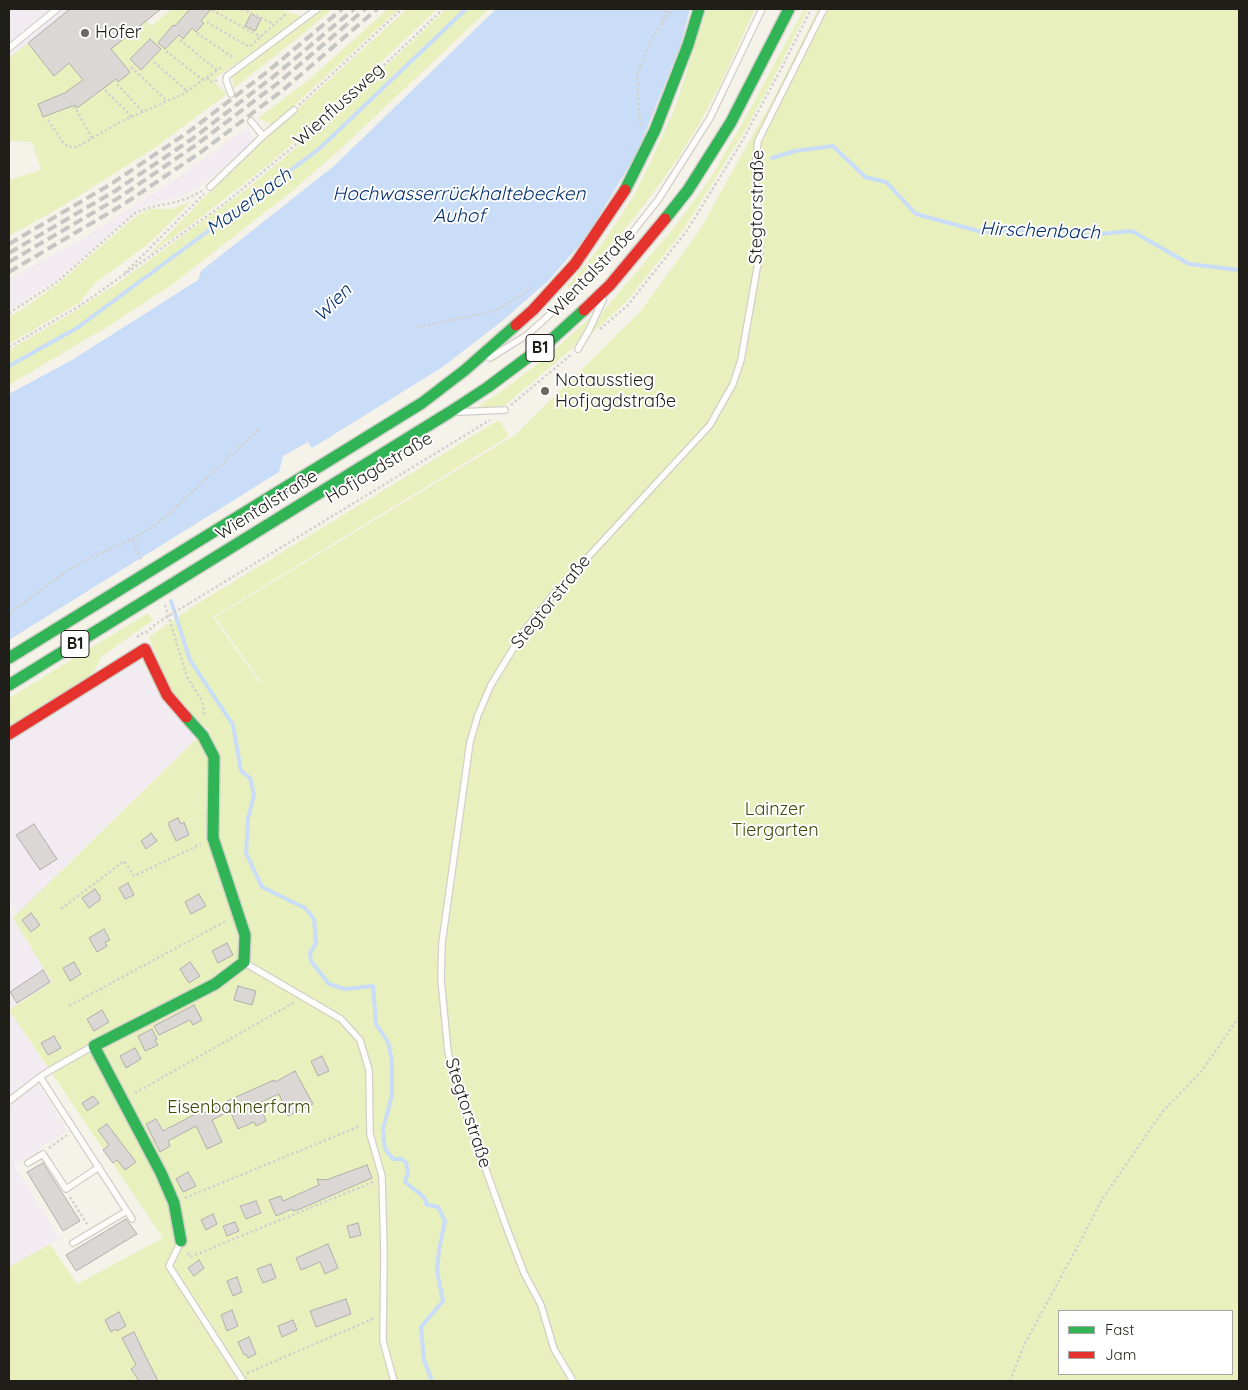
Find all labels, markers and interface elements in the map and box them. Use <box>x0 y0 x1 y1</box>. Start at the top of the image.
place label: Hofer <box>95 22 142 44</box>
marker: Hofer <box>79 27 91 39</box>
street label: Wienflussweg <box>289 59 389 151</box>
street label: Stegtorstraße <box>745 150 769 264</box>
water label: Mauerbach <box>202 164 296 240</box>
water label: Hochwasserrückhaltebecken Auhof <box>333 183 585 227</box>
water label: Hirschenbach <box>980 218 1100 244</box>
street label: Wientalstraße <box>544 224 640 322</box>
water label: Wien <box>309 279 357 327</box>
road number: B1 <box>526 334 554 362</box>
place label: Notausstieg Hofjagdstraße <box>555 370 676 412</box>
marker: Notausstieg Hofjagdstraße <box>539 385 551 397</box>
street label: Hofjagdstraße <box>322 428 436 508</box>
street label: Wientalstraße <box>212 465 322 545</box>
street label: Stegtorstraße <box>507 551 595 653</box>
road number: B1 <box>61 630 89 658</box>
park label: Lainzer Tiergarten <box>731 799 819 842</box>
street label: Stegtorstraße <box>440 1055 496 1171</box>
park label: Eisenbahnerfarm <box>167 1097 311 1119</box>
legend <box>1058 1310 1233 1375</box>
text: Fast <box>1105 1320 1134 1339</box>
text: Jam <box>1105 1345 1136 1364</box>

